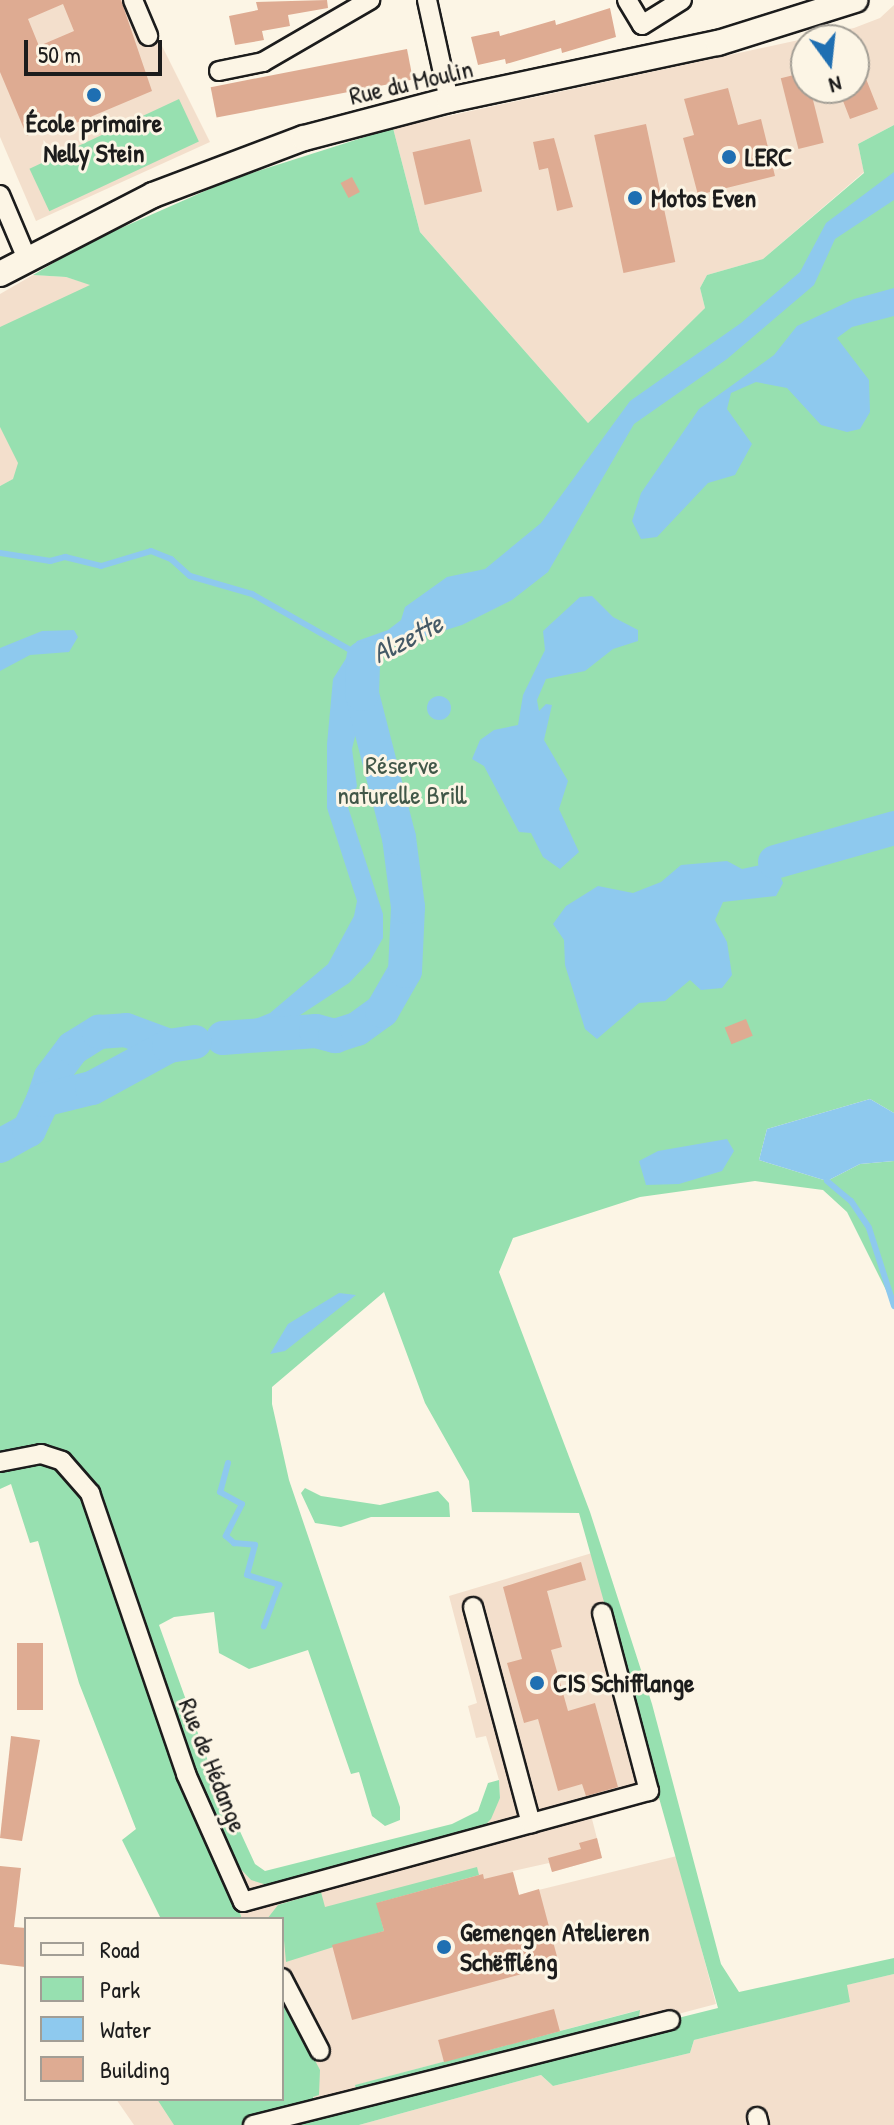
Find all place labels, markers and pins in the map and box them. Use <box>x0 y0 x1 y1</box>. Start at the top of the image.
marker: École primaire Nelly Stein <box>85 86 103 104</box>
place label: École primaire Nelly Stein <box>26 107 162 168</box>
place label: LERC <box>745 141 792 173</box>
marker: LERC <box>720 148 738 166</box>
place label: Motos Even <box>651 182 756 214</box>
marker: Motos Even <box>626 189 644 207</box>
place label: CIS Schifflange <box>553 1667 694 1699</box>
marker: CIS Schifflange <box>528 1674 546 1692</box>
place label: Gemengen Atelieren Schëffléng <box>460 1916 649 1978</box>
marker: Gemengen Atelieren Schëffléng <box>435 1938 453 1956</box>

